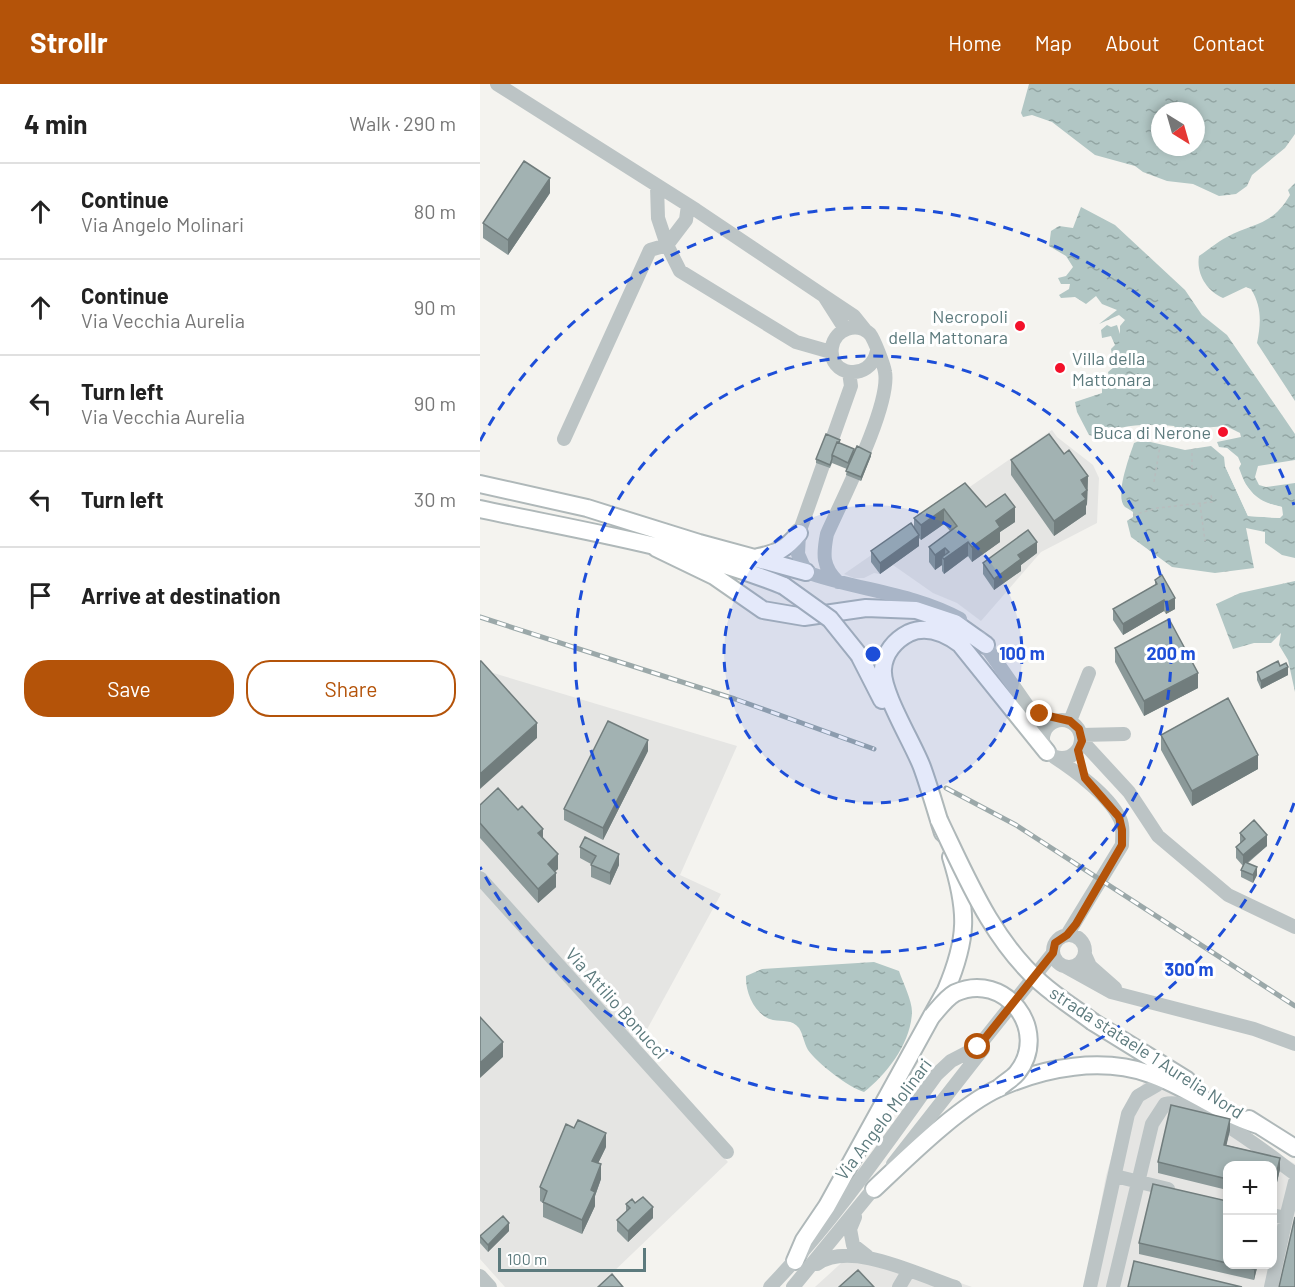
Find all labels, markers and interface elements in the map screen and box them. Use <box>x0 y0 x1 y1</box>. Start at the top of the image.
text: Strollr <box>30 25 108 59</box>
text: Home <box>948 30 1002 55</box>
text: Map <box>1035 30 1072 55</box>
text: About <box>1105 30 1160 55</box>
text: Contact <box>1193 30 1265 55</box>
north arrow <box>1151 102 1205 156</box>
text: 4 min <box>24 108 88 139</box>
text: Walk · 290 m <box>349 111 456 135</box>
text: Continue <box>81 186 169 212</box>
icon: ahead <box>24 195 57 228</box>
text: 80 m <box>414 199 456 223</box>
text: Via Angelo Molinari <box>81 212 244 236</box>
text: Continue <box>81 282 169 308</box>
icon: ahead <box>24 291 57 324</box>
text: 90 m <box>414 295 456 319</box>
place label: Necropoli della Mattonara <box>888 305 1008 348</box>
text: Via Vecchia Aurelia <box>81 308 245 332</box>
marker: Necropoli della Mattonara <box>1013 319 1027 333</box>
place label: Villa della Mattonara <box>1072 347 1151 390</box>
marker: Villa della Mattonara <box>1053 361 1067 375</box>
text: Turn left <box>81 378 164 404</box>
icon: left <box>24 387 57 420</box>
text: 90 m <box>414 391 456 415</box>
text: Via Vecchia Aurelia <box>81 404 245 428</box>
place label: Buca di Nerone <box>1093 421 1211 443</box>
marker: Buca di Nerone <box>1216 425 1230 439</box>
icon: left <box>24 483 57 516</box>
text: Turn left <box>81 486 164 512</box>
text: 30 m <box>414 487 456 511</box>
icon: arrive <box>24 579 57 612</box>
text: Arrive at destination <box>81 582 280 608</box>
text: 100 m <box>999 642 1045 664</box>
text: 200 m <box>1146 642 1196 664</box>
centre of rings <box>863 644 883 664</box>
button: Save <box>24 660 234 717</box>
button: Share <box>246 660 456 717</box>
route end <box>1026 700 1052 726</box>
street label: Via Attilio Bonucci <box>561 943 673 1063</box>
text: 300 m <box>1165 958 1213 980</box>
street label: strada stataele 1 Aurelia Nord <box>1046 981 1248 1123</box>
route start <box>964 1033 990 1059</box>
street label: Via Angelo Molinari <box>830 1054 936 1184</box>
map controls <box>1223 1161 1277 1269</box>
button: + <box>1223 1161 1277 1215</box>
button: − <box>1223 1215 1277 1269</box>
scale bar <box>498 1245 646 1272</box>
text: 100 m <box>507 1249 547 1268</box>

